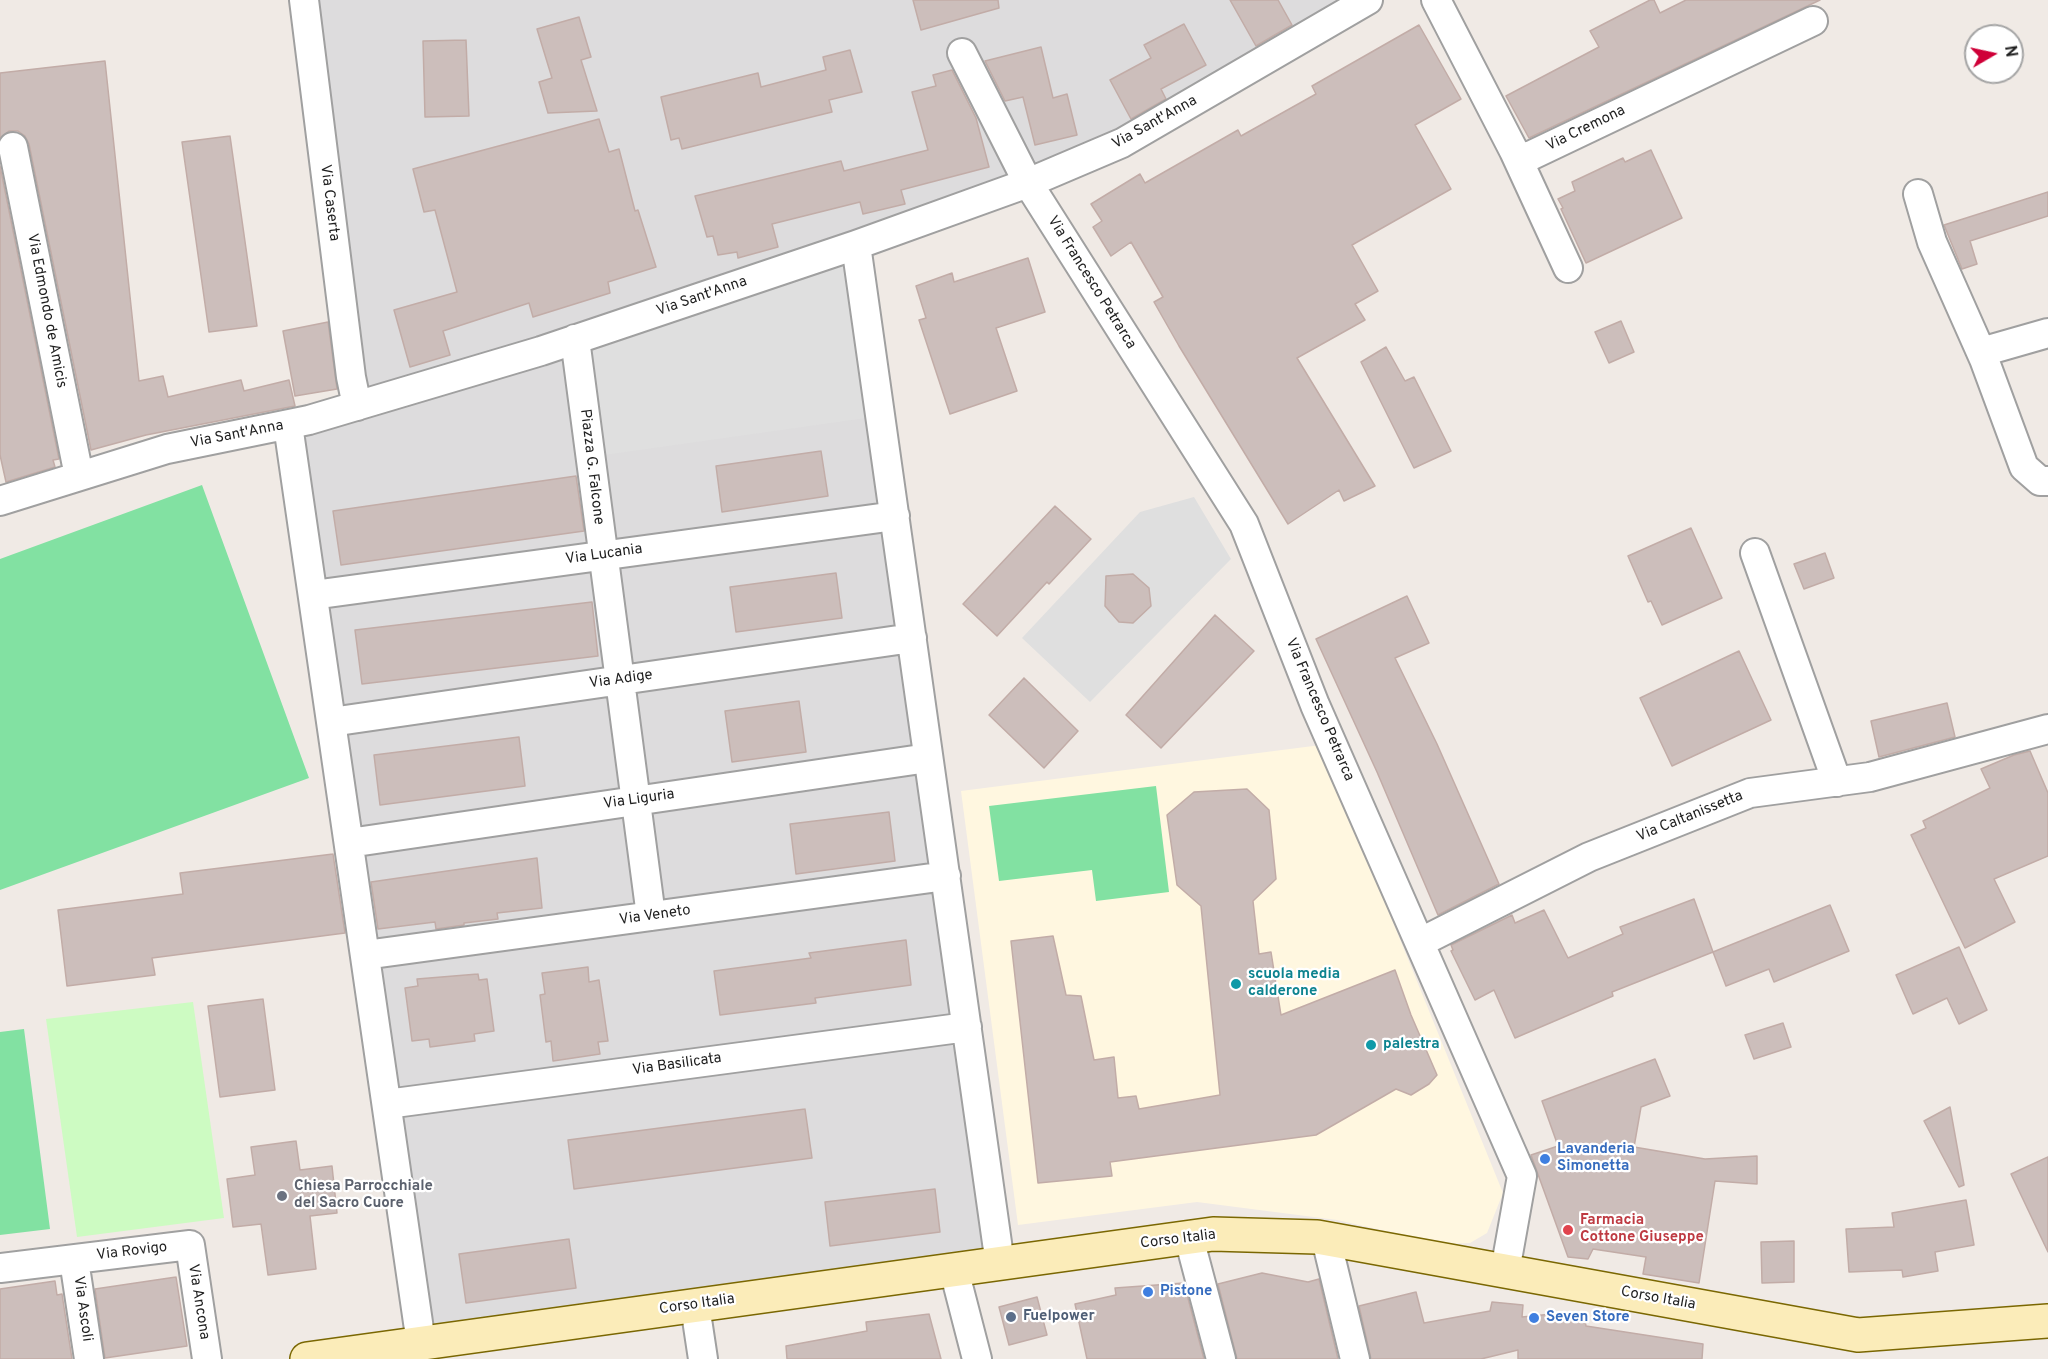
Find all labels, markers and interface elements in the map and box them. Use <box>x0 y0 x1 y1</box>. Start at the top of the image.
north arrow <box>1964 24 2024 84</box>
text: N <box>1999 44 2021 59</box>
street label: Via Sant'Anna <box>1109 92 1201 154</box>
street label: Via Cremona <box>1543 102 1629 156</box>
street label: Via Caserta <box>315 164 343 242</box>
street label: Via Francesco Petrarca <box>1043 213 1139 353</box>
street label: Via Edmondo de Amicis <box>22 232 70 390</box>
street label: Via Sant'Anna <box>654 273 750 321</box>
street label: Piazza G. Falcone <box>575 408 607 526</box>
street label: Via Sant'Anna <box>189 417 285 453</box>
street label: Via Lucania <box>564 541 644 569</box>
street label: Via Francesco Petrarca <box>1281 636 1357 784</box>
street label: Via Adige <box>588 667 654 693</box>
street label: Via Liguria <box>602 786 676 814</box>
street label: Via Caltanissetta <box>1634 787 1746 847</box>
street label: Via Veneto <box>618 902 692 930</box>
place label: scuola media calderone <box>1248 966 1340 1001</box>
marker: scuola media calderone <box>1229 977 1243 991</box>
place label: palestra <box>1383 1036 1440 1054</box>
marker: palestra <box>1364 1038 1378 1052</box>
street label: Via Basilicata <box>631 1050 723 1080</box>
place label: Lavanderia Simonetta <box>1557 1141 1635 1176</box>
marker: Lavanderia Simonetta <box>1538 1152 1552 1166</box>
place label: Chiesa Parrocchiale del Sacro Cuore <box>294 1178 433 1213</box>
marker: Chiesa Parrocchiale del Sacro Cuore <box>275 1189 289 1203</box>
place label: Farmacia Cottone Giuseppe <box>1580 1212 1704 1247</box>
marker: Farmacia Cottone Giuseppe <box>1561 1223 1575 1237</box>
street label: Corso Italia <box>1139 1226 1217 1254</box>
street label: Via Rovigo <box>96 1239 168 1265</box>
street label: Via Ancona <box>183 1263 213 1341</box>
street label: Via Ascoli <box>69 1275 95 1343</box>
place label: Pistone <box>1160 1283 1212 1301</box>
street label: Corso Italia <box>1619 1284 1697 1314</box>
marker: Pistone <box>1141 1285 1155 1299</box>
street label: Corso Italia <box>658 1291 736 1319</box>
place label: Fuelpower <box>1023 1308 1095 1326</box>
place label: Seven Store <box>1546 1309 1630 1327</box>
marker: Fuelpower <box>1004 1310 1018 1324</box>
marker: Seven Store <box>1527 1311 1541 1325</box>

